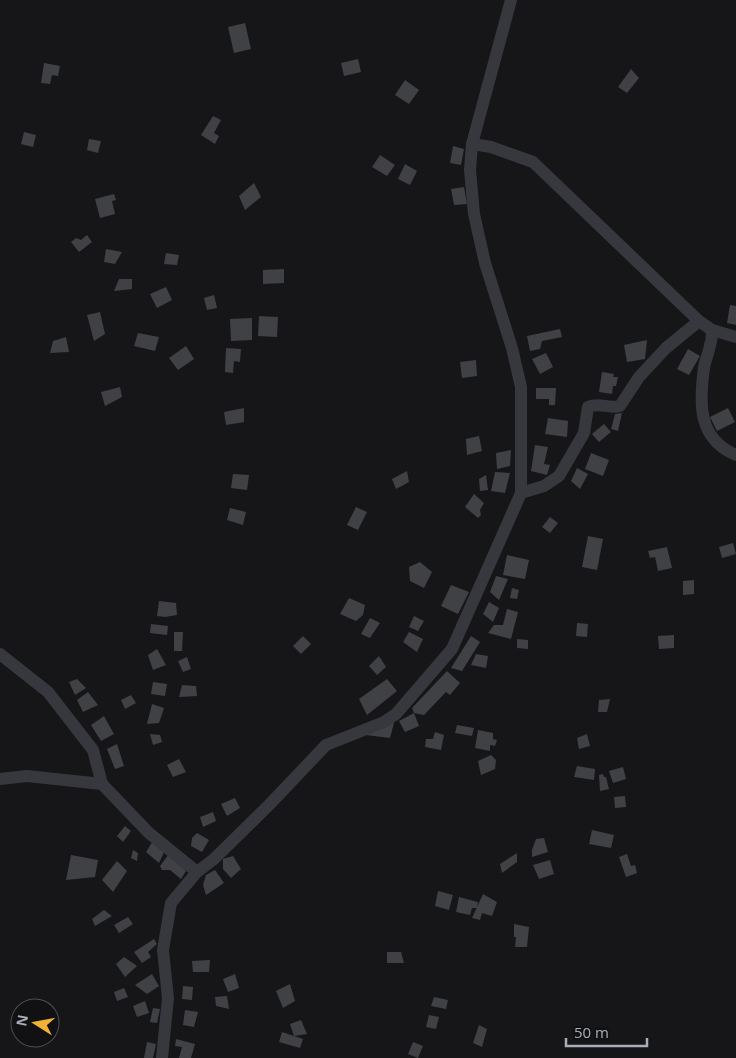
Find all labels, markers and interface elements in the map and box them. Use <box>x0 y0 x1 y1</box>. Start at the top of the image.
north arrow <box>10 998 60 1048</box>
text: N <box>11 1013 32 1028</box>
scale bar <box>566 1016 647 1048</box>
text: 50 m <box>574 1022 609 1042</box>

